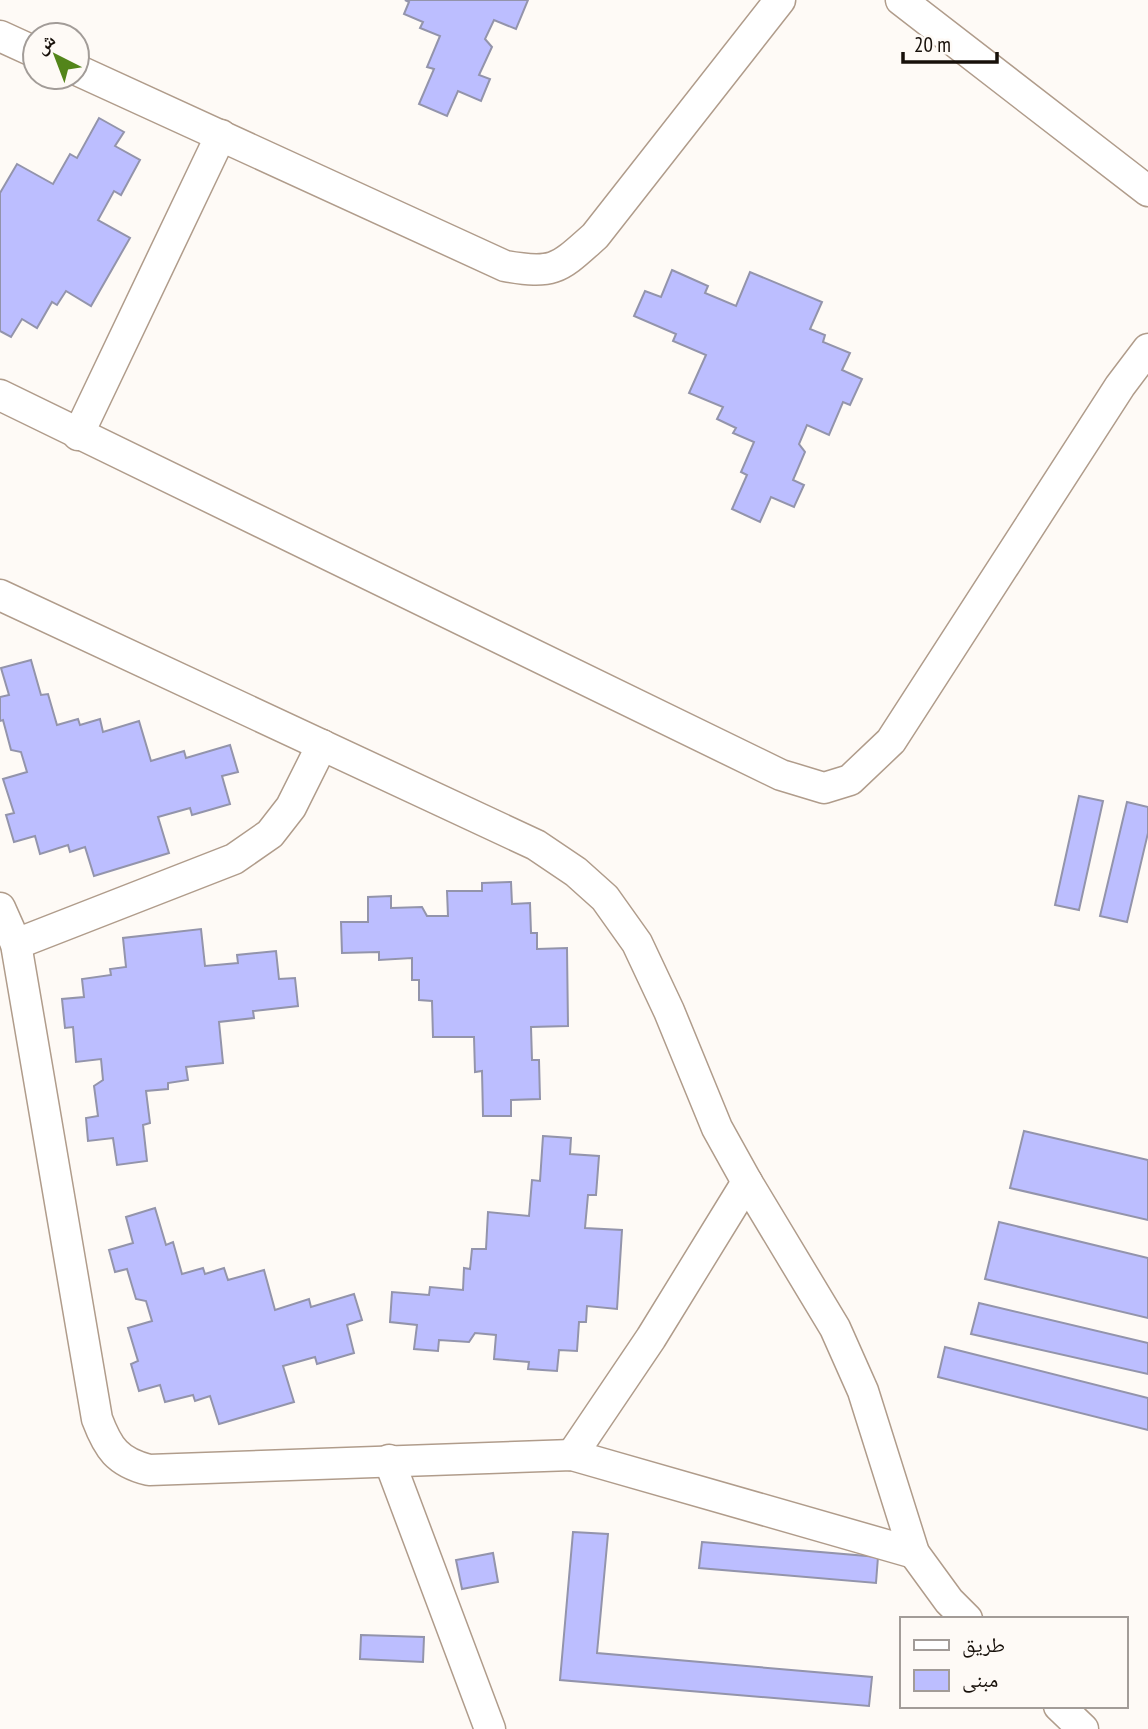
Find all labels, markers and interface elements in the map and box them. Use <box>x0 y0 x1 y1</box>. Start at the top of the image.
north arrow <box>21 21 91 91</box>
scale bar <box>903 21 998 65</box>
text: ش <box>29 28 60 59</box>
text: 20 m <box>914 31 951 58</box>
legend <box>900 1617 1127 1708</box>
text: طريق <box>962 1631 1005 1658</box>
text: مبنى <box>962 1666 998 1693</box>

